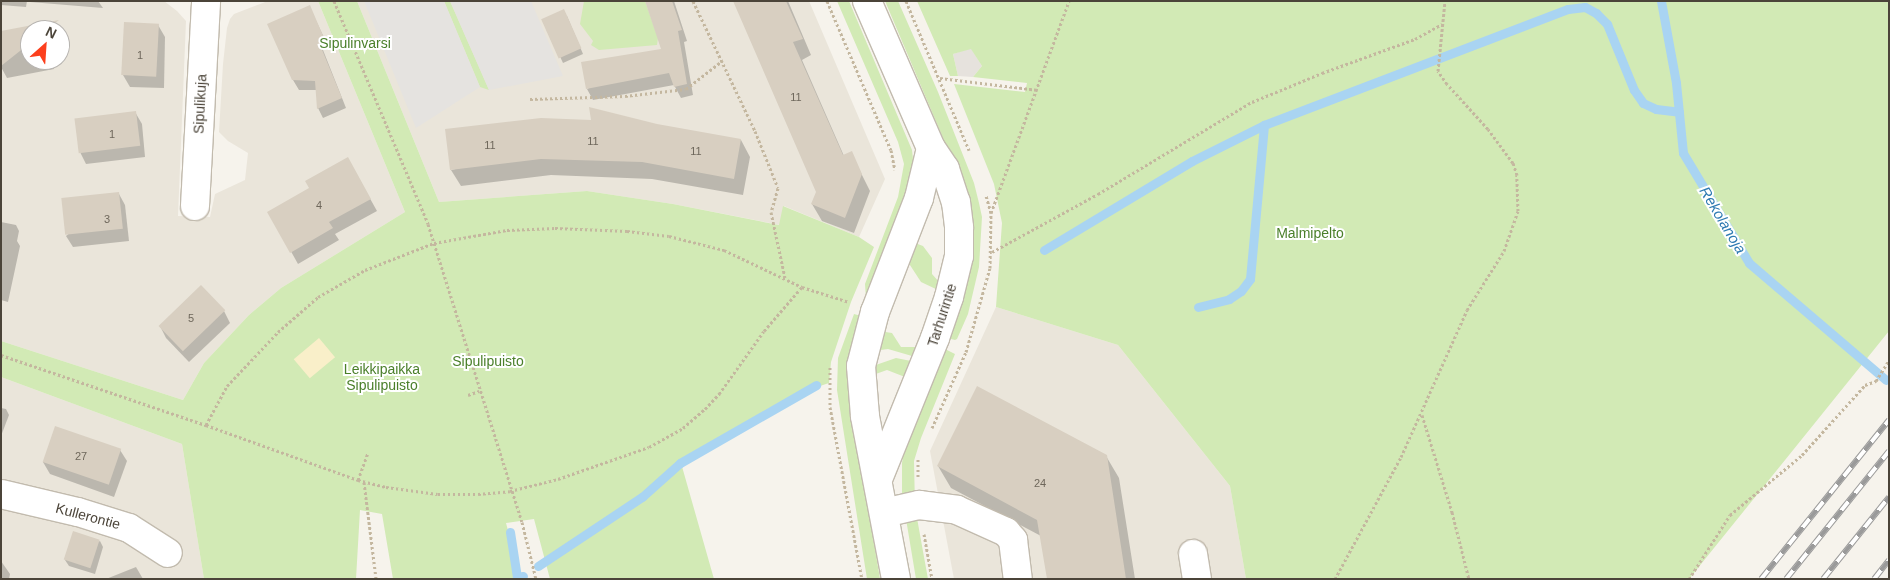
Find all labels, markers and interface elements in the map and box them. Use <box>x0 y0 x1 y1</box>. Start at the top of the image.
north arrow <box>20 20 70 70</box>
text: N <box>43 23 59 42</box>
park label: Sipulinvarsi <box>319 35 391 51</box>
house number: 1 <box>137 48 143 62</box>
street label: Sipulikuja <box>190 74 210 134</box>
house number: 11 <box>790 90 802 104</box>
house number: 1 <box>109 127 115 141</box>
house number: 11 <box>587 134 599 148</box>
house number: 11 <box>484 138 496 152</box>
house number: 11 <box>690 144 702 158</box>
water label: Rekolanoja <box>1696 183 1750 257</box>
house number: 4 <box>316 198 322 212</box>
house number: 3 <box>104 212 110 226</box>
park label: Malmipelto <box>1276 225 1344 241</box>
street label: Tarhurintie <box>924 281 960 349</box>
house number: 5 <box>188 311 194 325</box>
park label: Sipulipuisto <box>452 353 524 369</box>
park label: Leikkipaikka Sipulipuisto <box>344 361 420 394</box>
house number: 27 <box>75 449 87 463</box>
house number: 24 <box>1034 476 1046 490</box>
street label: Kullerontie <box>54 499 122 533</box>

